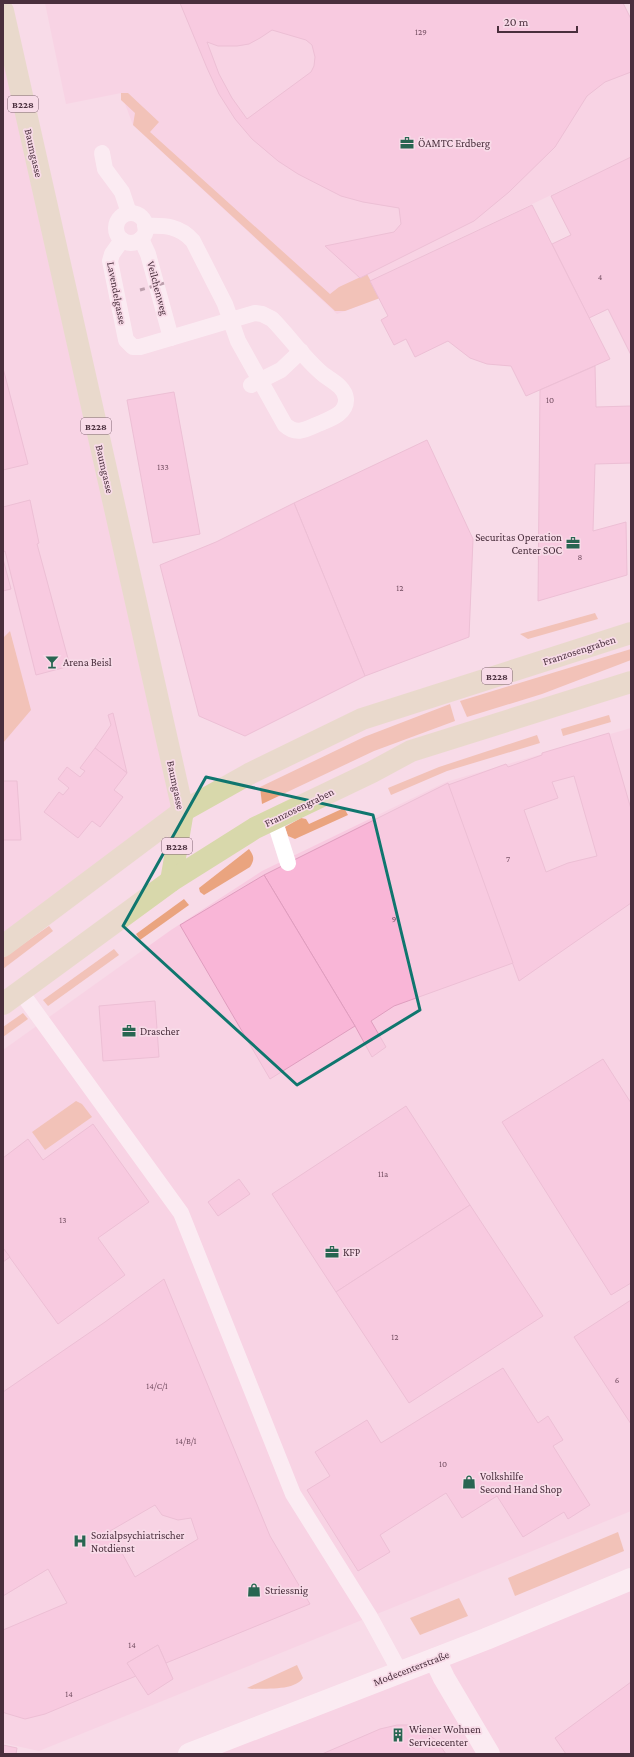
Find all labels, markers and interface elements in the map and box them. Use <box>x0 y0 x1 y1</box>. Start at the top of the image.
scale bar <box>498 8 577 34</box>
text: 20 m <box>504 15 529 29</box>
house number: 129 <box>415 27 427 37</box>
road number: B228 <box>8 96 38 112</box>
street label: Baumgasse <box>22 127 45 179</box>
office icon: ÖAMTC Erdberg <box>399 135 415 151</box>
place label: ÖAMTC Erdberg <box>418 137 491 150</box>
street label: Veilchenweg <box>144 260 171 317</box>
street label: Lavendelgasse <box>104 261 129 326</box>
house number: 4 <box>598 272 603 282</box>
house number: 10 <box>546 395 554 405</box>
road number: B228 <box>81 418 111 434</box>
street label: Baumgasse <box>93 443 116 495</box>
house number: 133 <box>157 462 169 472</box>
place label: Securitas Operation Center SOC <box>475 531 563 556</box>
office icon: Securitas Operation Center SOC <box>565 535 581 551</box>
house number: 8 <box>578 552 583 562</box>
house number: 12 <box>396 583 404 593</box>
street label: Franzosengraben <box>541 633 617 668</box>
bar icon: Arena Beisl <box>44 654 60 670</box>
place label: Arena Beisl <box>63 656 112 668</box>
road number: B228 <box>482 668 512 684</box>
street label: Baumgasse <box>164 759 187 811</box>
street label: Franzosengraben <box>262 785 336 830</box>
road number: B228 <box>162 838 192 854</box>
house number: 7 <box>506 854 510 864</box>
house number: 9 <box>392 914 397 924</box>
office icon: Drascher <box>121 1023 137 1039</box>
place label: Drascher <box>140 1025 180 1037</box>
house number: 11a <box>378 1169 388 1179</box>
house number: 13 <box>59 1215 67 1225</box>
office icon: KFP <box>324 1244 340 1260</box>
place label: KFP <box>343 1246 361 1258</box>
house number: 12 <box>391 1332 399 1342</box>
house number: 6 <box>615 1375 620 1385</box>
house number: 14/C/1 <box>146 1381 168 1391</box>
house number: 14/B/1 <box>175 1436 197 1446</box>
house number: 10 <box>439 1459 447 1469</box>
place label: Volkshilfe Second Hand Shop <box>480 1470 562 1496</box>
shop icon: Volkshilfe Second Hand Shop <box>461 1474 477 1490</box>
place label: Sozialpsychiatrischer Notdienst <box>91 1529 185 1554</box>
hospital icon: Sozialpsychiatrischer Notdienst <box>72 1533 88 1549</box>
shop icon: Striessnig <box>246 1582 262 1598</box>
place label: Striessnig <box>265 1584 309 1597</box>
house number: 14 <box>128 1640 136 1650</box>
street label: Modecenterstraße <box>371 1648 451 1688</box>
house number: 14 <box>65 1689 73 1699</box>
place label: Wiener Wohnen Servicecenter <box>409 1723 481 1748</box>
building icon: Wiener Wohnen Servicecenter <box>390 1727 406 1743</box>

